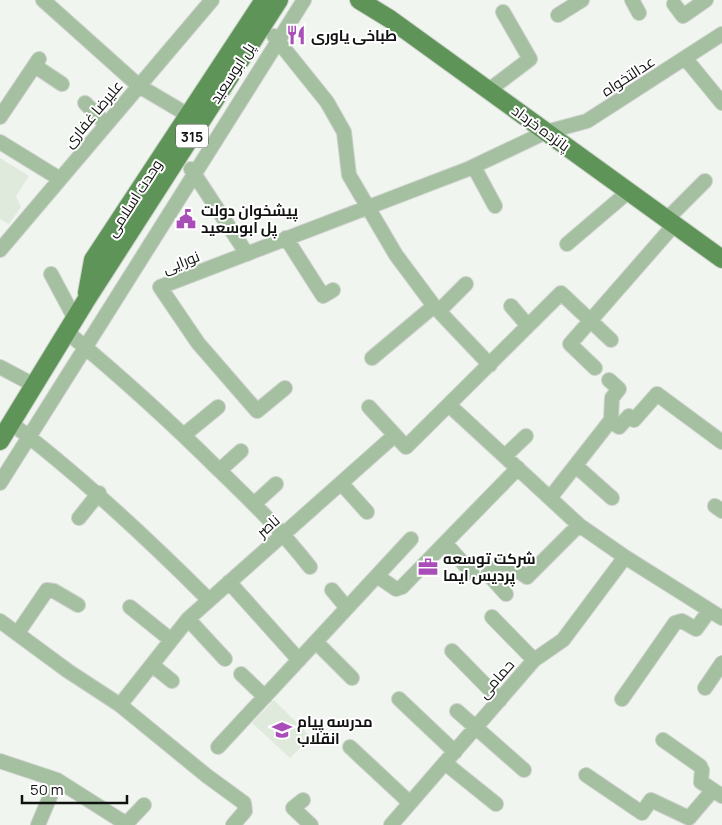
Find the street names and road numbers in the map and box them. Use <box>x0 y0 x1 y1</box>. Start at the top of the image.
street label: پل ابوسعید <box>205 39 259 107</box>
street label: عدالتخواه <box>597 51 659 101</box>
street label: علیرضا غفاری <box>58 76 128 152</box>
street label: پانزده خرداد <box>508 100 574 156</box>
road number: 315 <box>176 124 208 148</box>
street label: وحدت اسلامی <box>101 155 167 241</box>
street label: نورایی <box>160 245 202 279</box>
street label: ناصر <box>251 510 284 543</box>
street label: حمامی <box>473 655 519 703</box>

